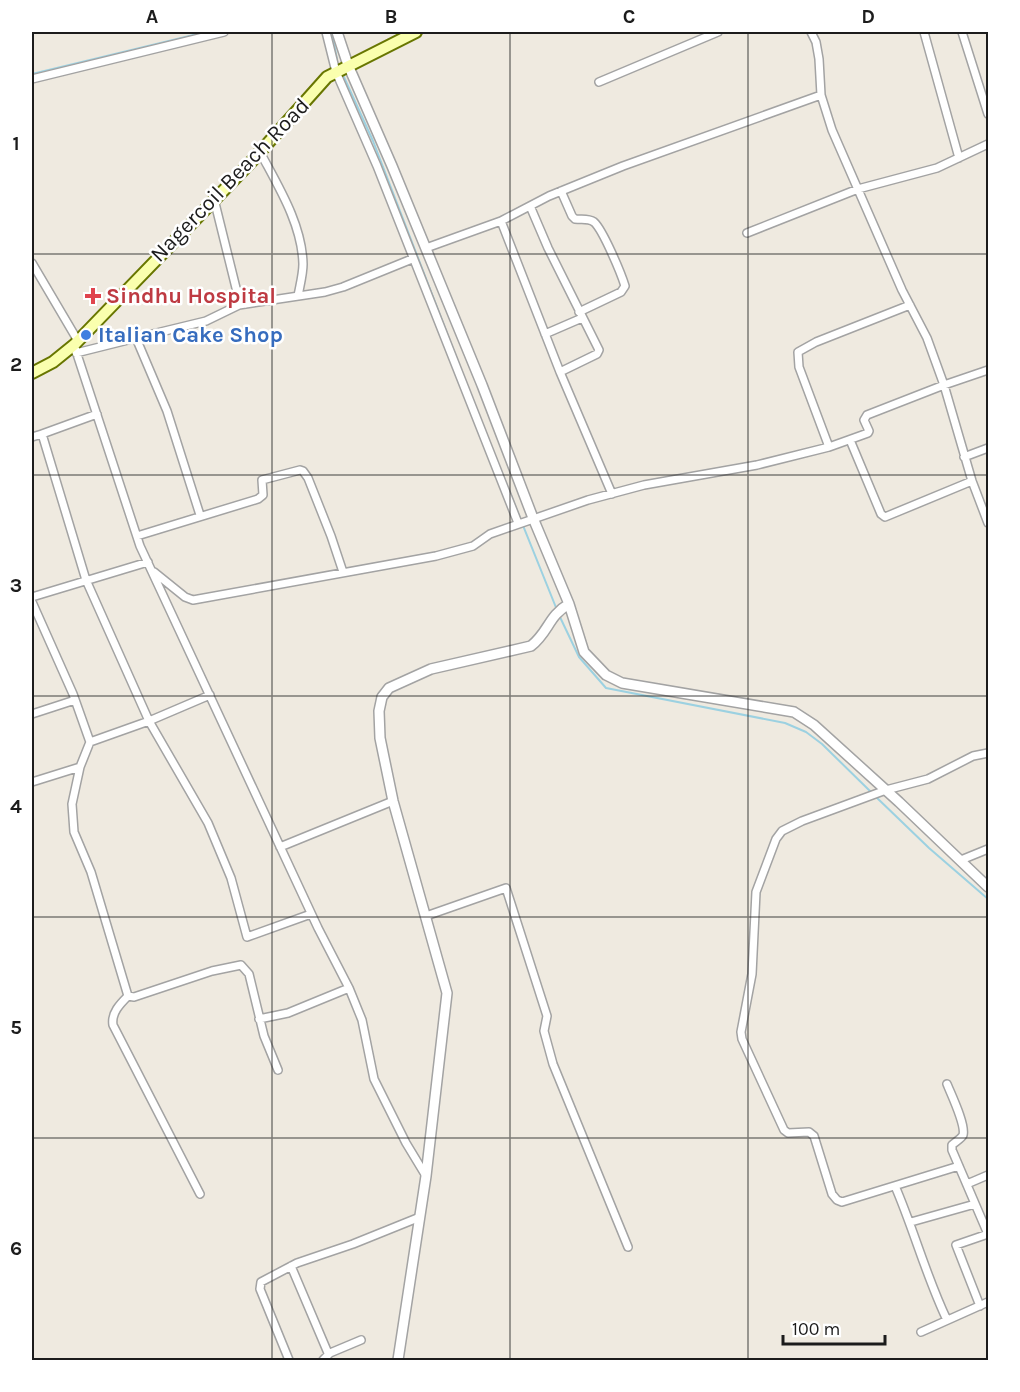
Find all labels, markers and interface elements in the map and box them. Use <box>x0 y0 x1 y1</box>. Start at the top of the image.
text: A <box>146 5 159 28</box>
text: B <box>385 5 397 28</box>
text: C <box>623 5 635 28</box>
text: D <box>861 5 875 28</box>
street label: Nagercoil Beach Road <box>145 93 315 267</box>
text: 1 <box>12 132 20 155</box>
place label: Sindhu Hospital <box>106 283 276 309</box>
marker: Sindhu Hospital <box>84 287 102 305</box>
place label: Italian Cake Shop <box>98 322 283 348</box>
marker: Italian Cake Shop <box>79 328 93 342</box>
text: 2 <box>10 353 22 376</box>
text: 3 <box>10 574 22 597</box>
text: 4 <box>10 795 22 818</box>
text: 5 <box>10 1016 22 1039</box>
text: 6 <box>10 1237 22 1260</box>
scale bar <box>783 1308 885 1346</box>
text: 100 m <box>792 1318 840 1340</box>

